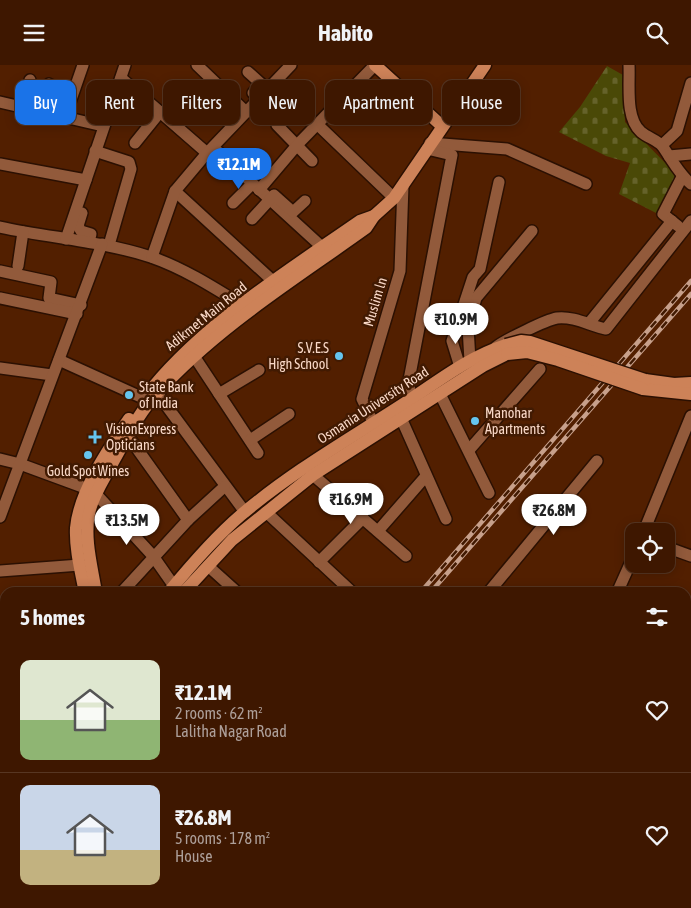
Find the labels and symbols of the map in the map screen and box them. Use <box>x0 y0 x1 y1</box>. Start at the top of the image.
pin: ₹12.1M <box>198 147 280 190</box>
street label: Muslim ln <box>360 276 390 328</box>
street label: Adikmet Main Road <box>162 278 250 354</box>
pin: ₹10.9M <box>415 303 497 345</box>
place label: S.V.E.S High School <box>268 340 329 372</box>
marker: S.V.E.S High School <box>333 350 345 362</box>
street label: Osmania University Road <box>314 363 432 447</box>
place label: State Bank of India <box>139 379 194 411</box>
marker: State Bank of India <box>123 389 135 401</box>
place label: Manohar Apartments <box>485 405 545 437</box>
marker: Manohar Apartments <box>469 415 481 427</box>
place label: VisionExpress Opticians <box>106 421 176 453</box>
marker: VisionExpress Opticians <box>88 430 102 444</box>
marker: Gold Spot Wines <box>82 449 94 461</box>
place label: Gold Spot Wines <box>47 463 129 479</box>
pin: ₹16.9M <box>310 483 392 525</box>
pin: ₹26.8M <box>513 493 595 536</box>
pin: ₹13.5M <box>86 503 168 546</box>

